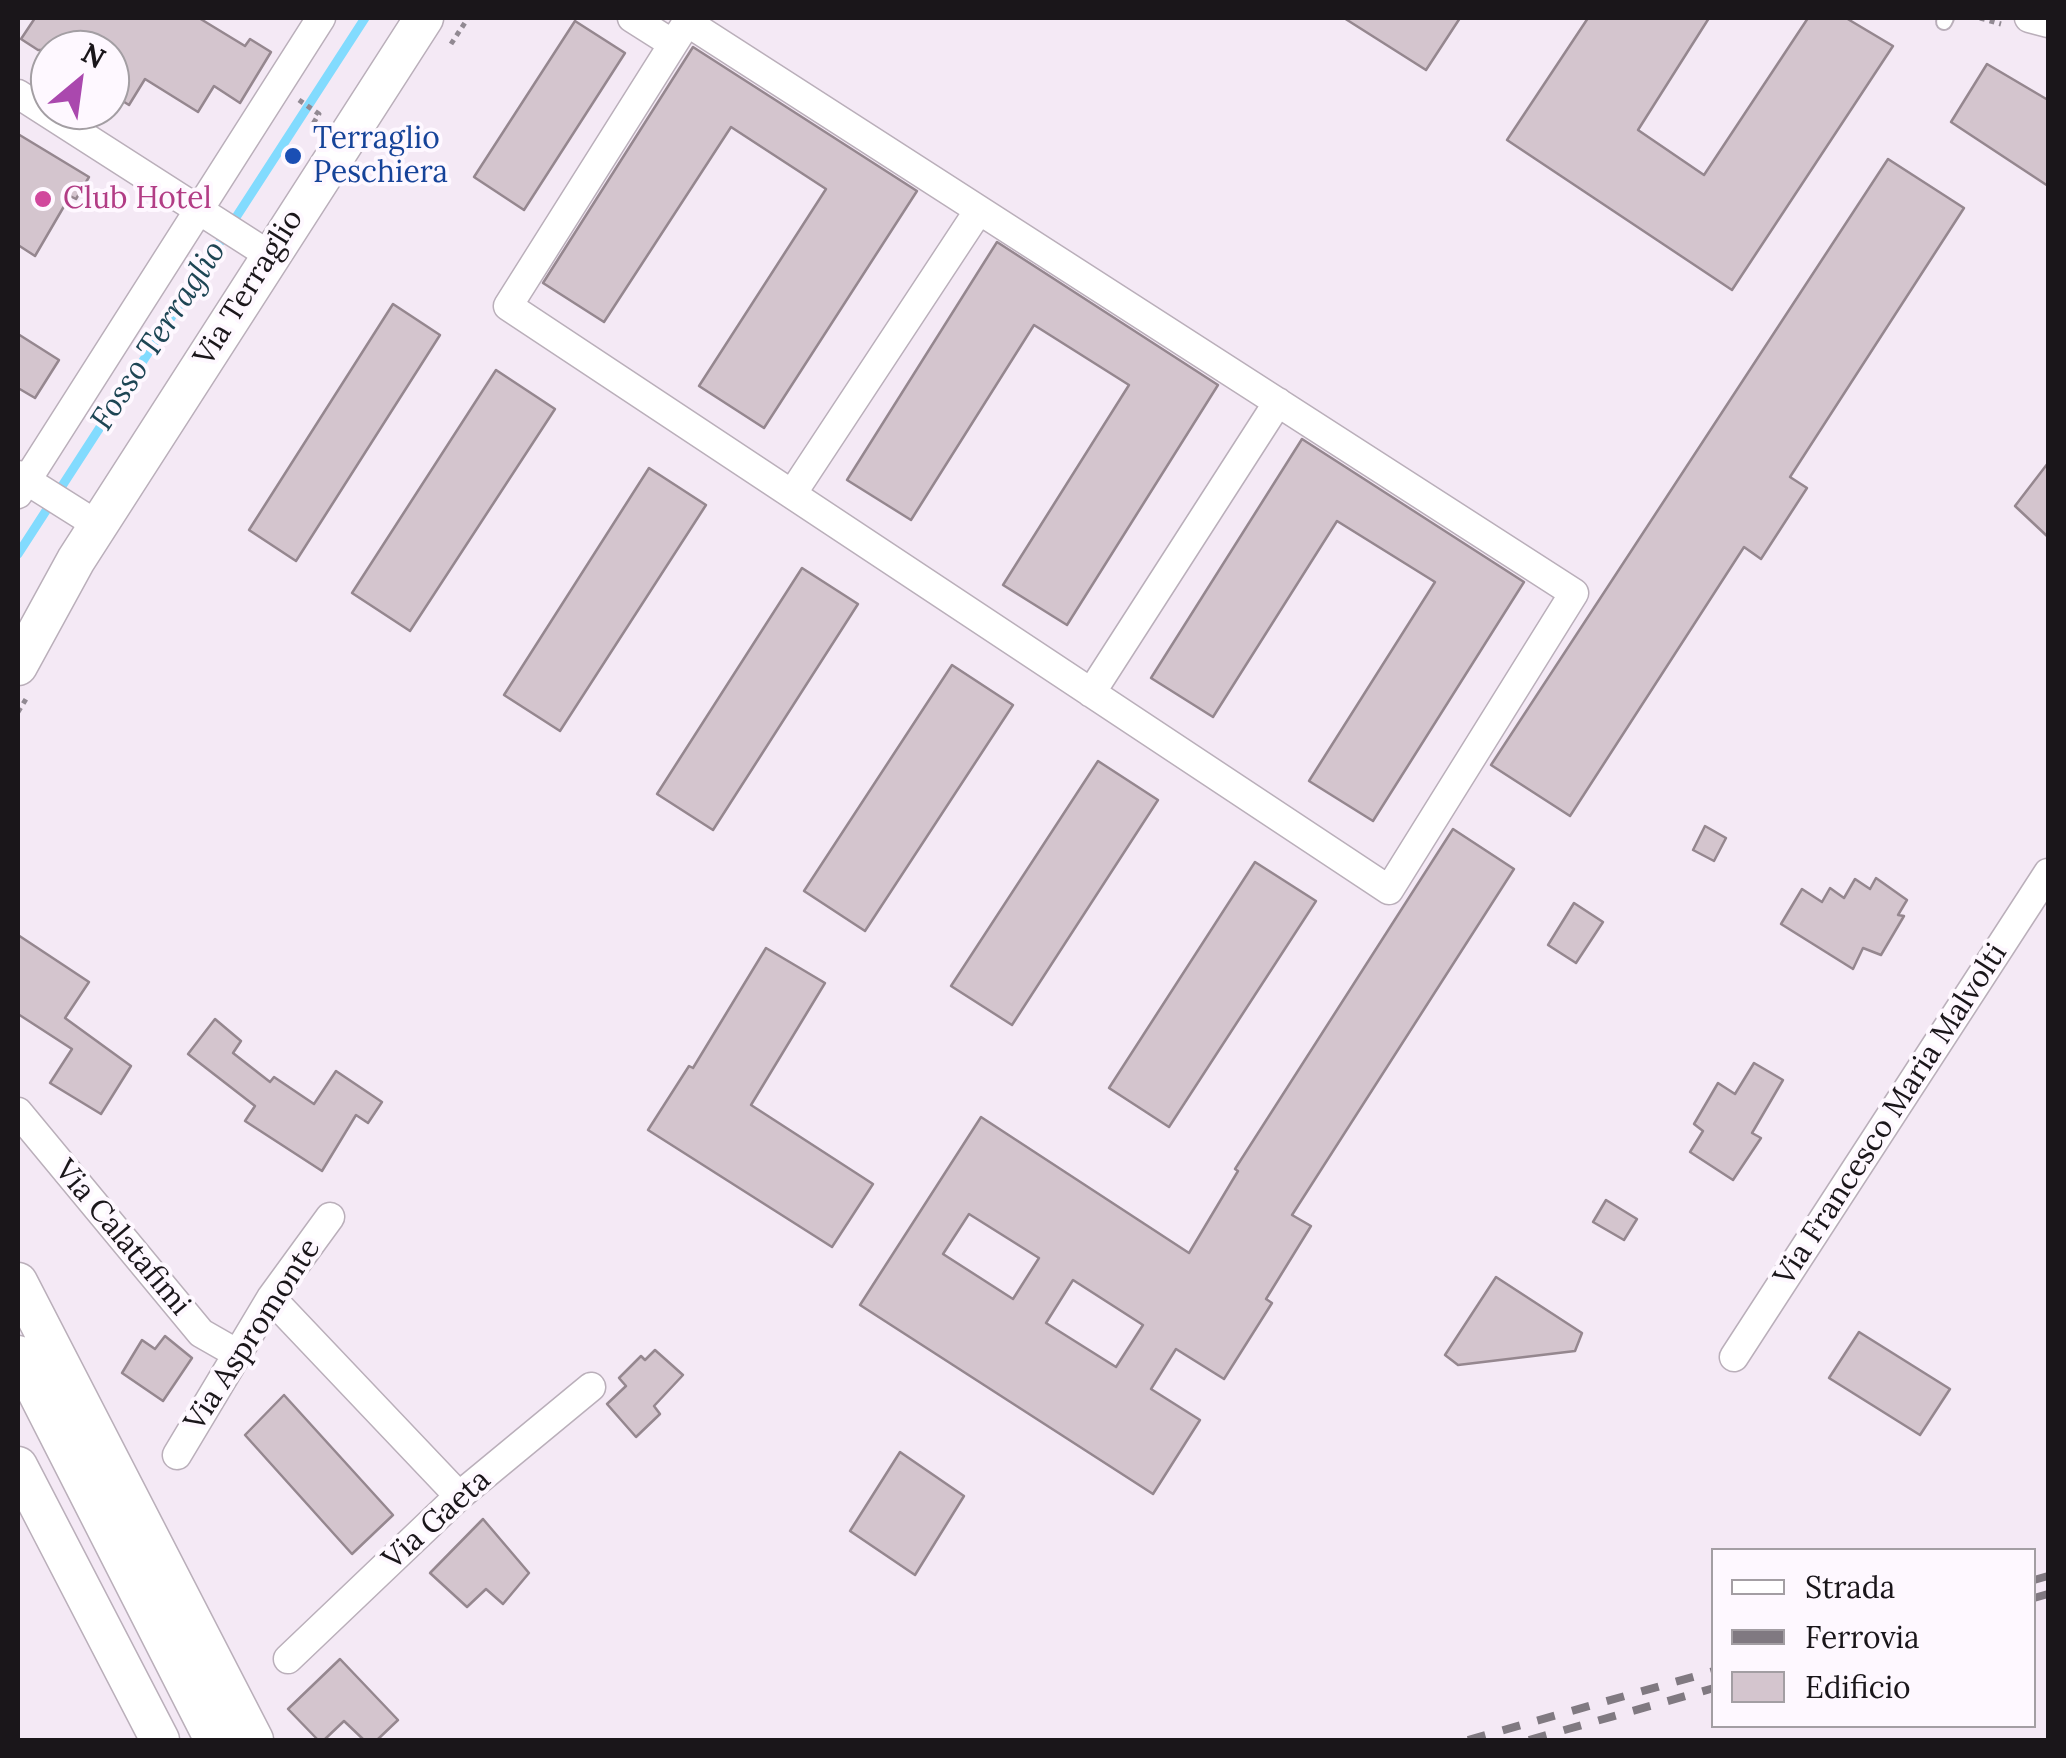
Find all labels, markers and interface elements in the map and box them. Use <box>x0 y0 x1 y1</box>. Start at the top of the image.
north arrow <box>30 30 130 130</box>
text: N <box>75 35 112 77</box>
place label: Terraglio Peschiera <box>313 121 448 192</box>
marker: Terraglio Peschiera <box>282 145 304 167</box>
place label: Club Hotel <box>63 181 212 217</box>
marker: Club Hotel <box>32 188 54 210</box>
street label: Via Terraglio <box>187 203 311 373</box>
water label: Fosso Terraglio <box>83 234 235 438</box>
street label: Via Francesco Maria Malvolti <box>1767 937 2015 1293</box>
street label: Via Calatafimi <box>47 1153 197 1323</box>
street label: Via Aspromonte <box>177 1232 329 1438</box>
street label: Via Gaeta <box>376 1462 498 1578</box>
legend <box>1711 1548 2036 1728</box>
text: Strada <box>1805 1568 1895 1606</box>
text: Ferrovia <box>1805 1618 1919 1656</box>
text: Edificio <box>1805 1668 1911 1706</box>

